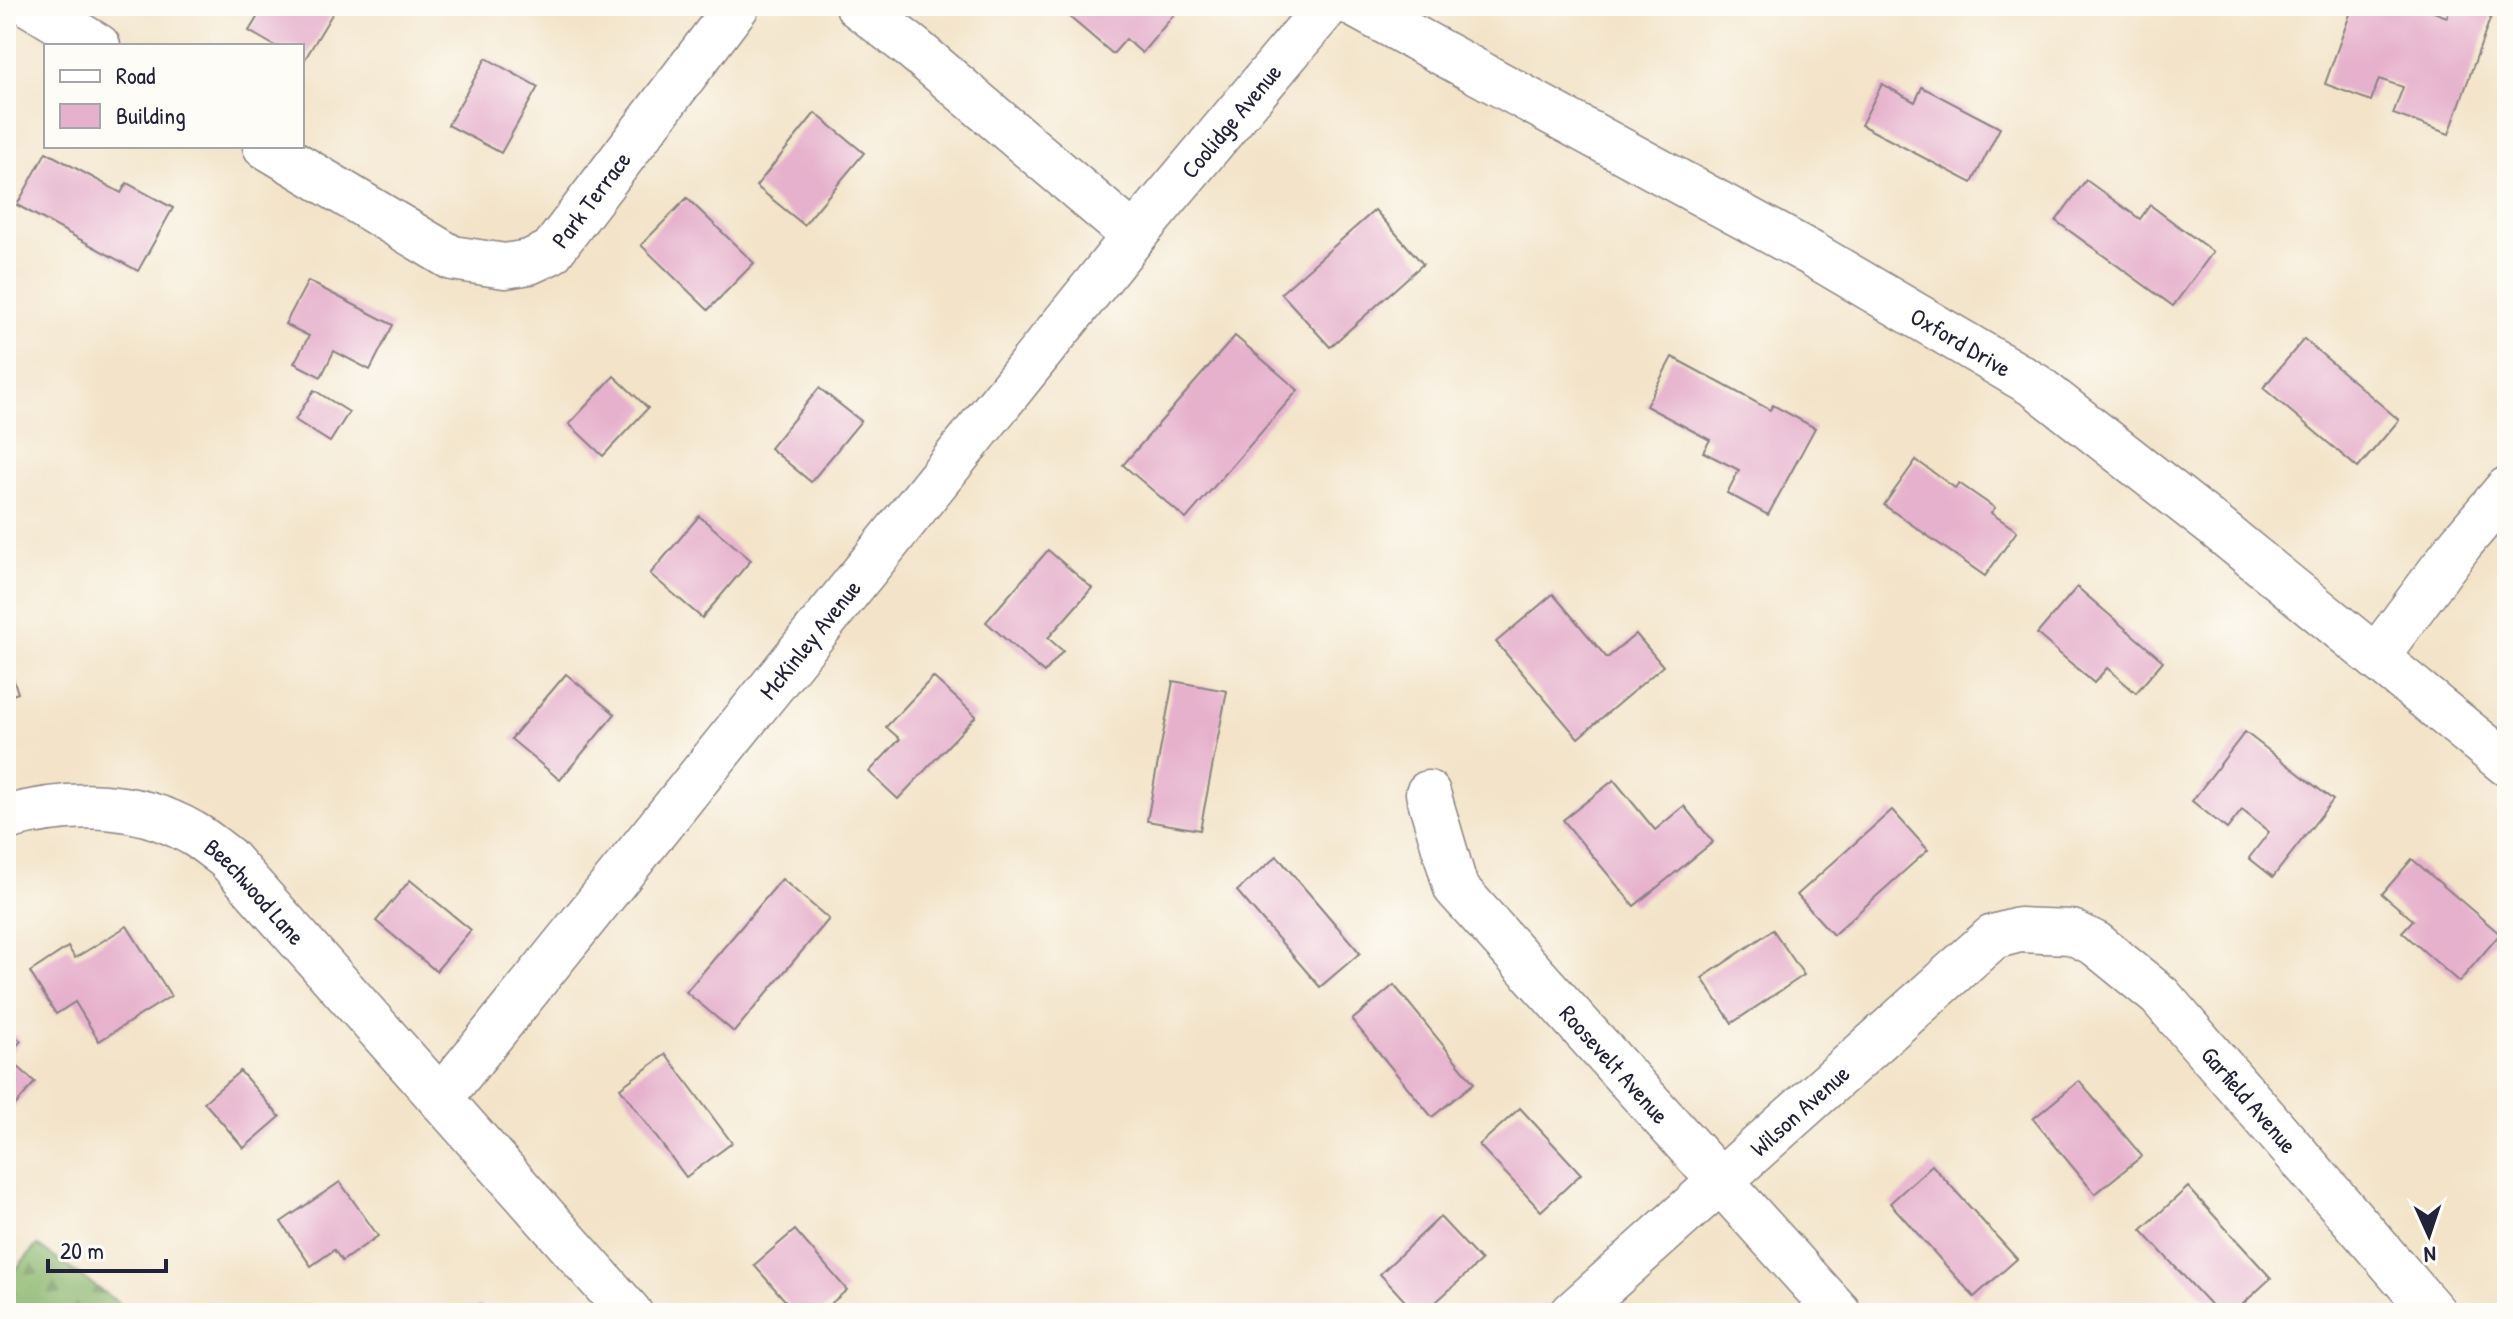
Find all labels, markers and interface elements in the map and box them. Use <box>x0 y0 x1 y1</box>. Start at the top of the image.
legend <box>44 44 304 148</box>
street label: Coolidge Avenue <box>1173 56 1288 185</box>
text: Road <box>116 59 155 91</box>
text: Building <box>116 99 186 131</box>
street label: Park Terrace <box>544 144 638 254</box>
street label: Oxford Drive <box>1905 300 2018 384</box>
street label: McKinley Avenue <box>752 572 868 706</box>
street label: Beechwood Lane <box>198 831 313 952</box>
street label: Roosevelt Avenue <box>1553 998 1677 1131</box>
street label: Garfield Avenue <box>2194 1039 2305 1160</box>
street label: Wilson Avenue <box>1743 1057 1856 1163</box>
north arrow <box>2389 1195 2469 1275</box>
scale bar <box>48 1223 166 1273</box>
text: 20 m <box>60 1234 104 1266</box>
text: N <box>2423 1240 2437 1270</box>

